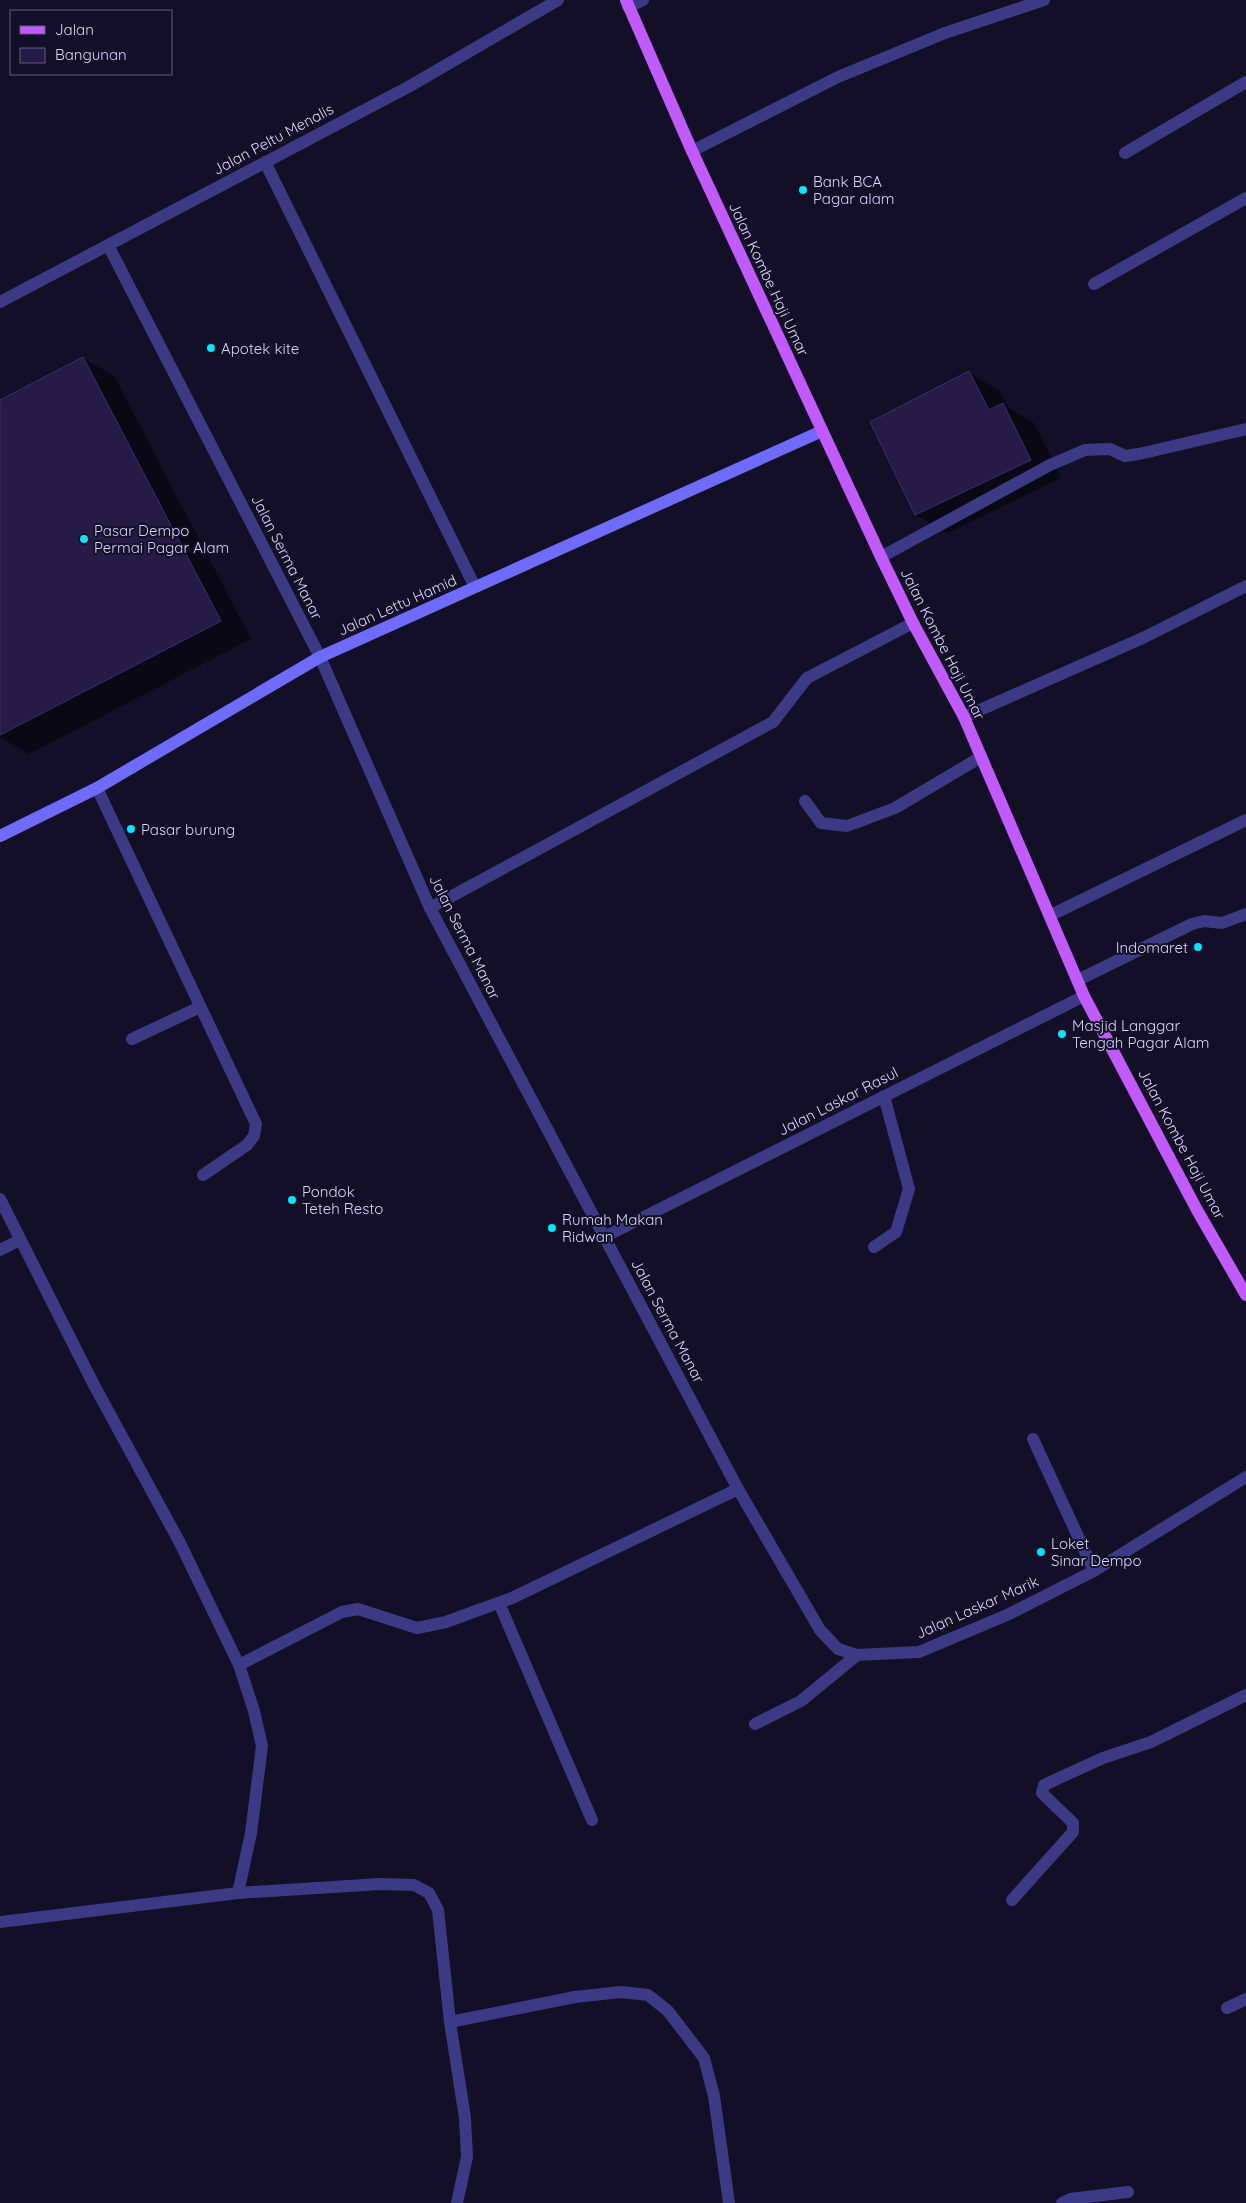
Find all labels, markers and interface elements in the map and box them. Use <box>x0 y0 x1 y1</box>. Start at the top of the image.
legend <box>10 10 172 75</box>
text: Jalan <box>55 20 94 39</box>
text: Bangunan <box>55 45 127 64</box>
street label: Jalan Peltu Menalis <box>210 99 336 179</box>
place label: Bank BCA Pagar alam <box>813 172 895 208</box>
marker: Bank BCA Pagar alam <box>797 184 809 196</box>
street label: Jalan Kombe Haji Umar <box>725 199 813 359</box>
place label: Apotek kite <box>221 339 299 358</box>
marker: Apotek kite <box>205 342 217 354</box>
street label: Jalan Serma Manar <box>247 491 327 623</box>
place label: Pasar Dempo Permai Pagar Alam <box>94 521 229 557</box>
marker: Pasar Dempo Permai Pagar Alam <box>78 533 90 545</box>
street label: Jalan Kombe Haji Umar <box>896 565 990 723</box>
street label: Jalan Lettu Hamid <box>335 570 459 640</box>
place label: Pasar burung <box>141 820 235 839</box>
marker: Pasar burung <box>125 823 137 835</box>
street label: Jalan Serma Manar <box>425 871 505 1003</box>
place label: Indomaret <box>1116 938 1188 957</box>
marker: Indomaret <box>1192 941 1204 953</box>
place label: Masjid Langgar Tengah Pagar Alam <box>1072 1016 1210 1052</box>
marker: Masjid Langgar Tengah Pagar Alam <box>1056 1028 1068 1040</box>
street label: Jalan Laskar Rasul <box>775 1063 901 1139</box>
street label: Jalan Kombe Haji Umar <box>1134 1066 1230 1223</box>
place label: Pondok Teteh Resto <box>302 1182 383 1218</box>
marker: Pondok Teteh Resto <box>286 1194 298 1206</box>
place label: Rumah Makan Ridwan <box>562 1210 663 1246</box>
marker: Rumah Makan Ridwan <box>546 1222 558 1234</box>
street label: Jalan Serma Manar <box>627 1256 709 1386</box>
place label: Loket Sinar Dempo <box>1051 1534 1141 1570</box>
marker: Loket Sinar Dempo <box>1035 1546 1047 1558</box>
street label: Jalan Laskar Marik <box>913 1571 1041 1643</box>

